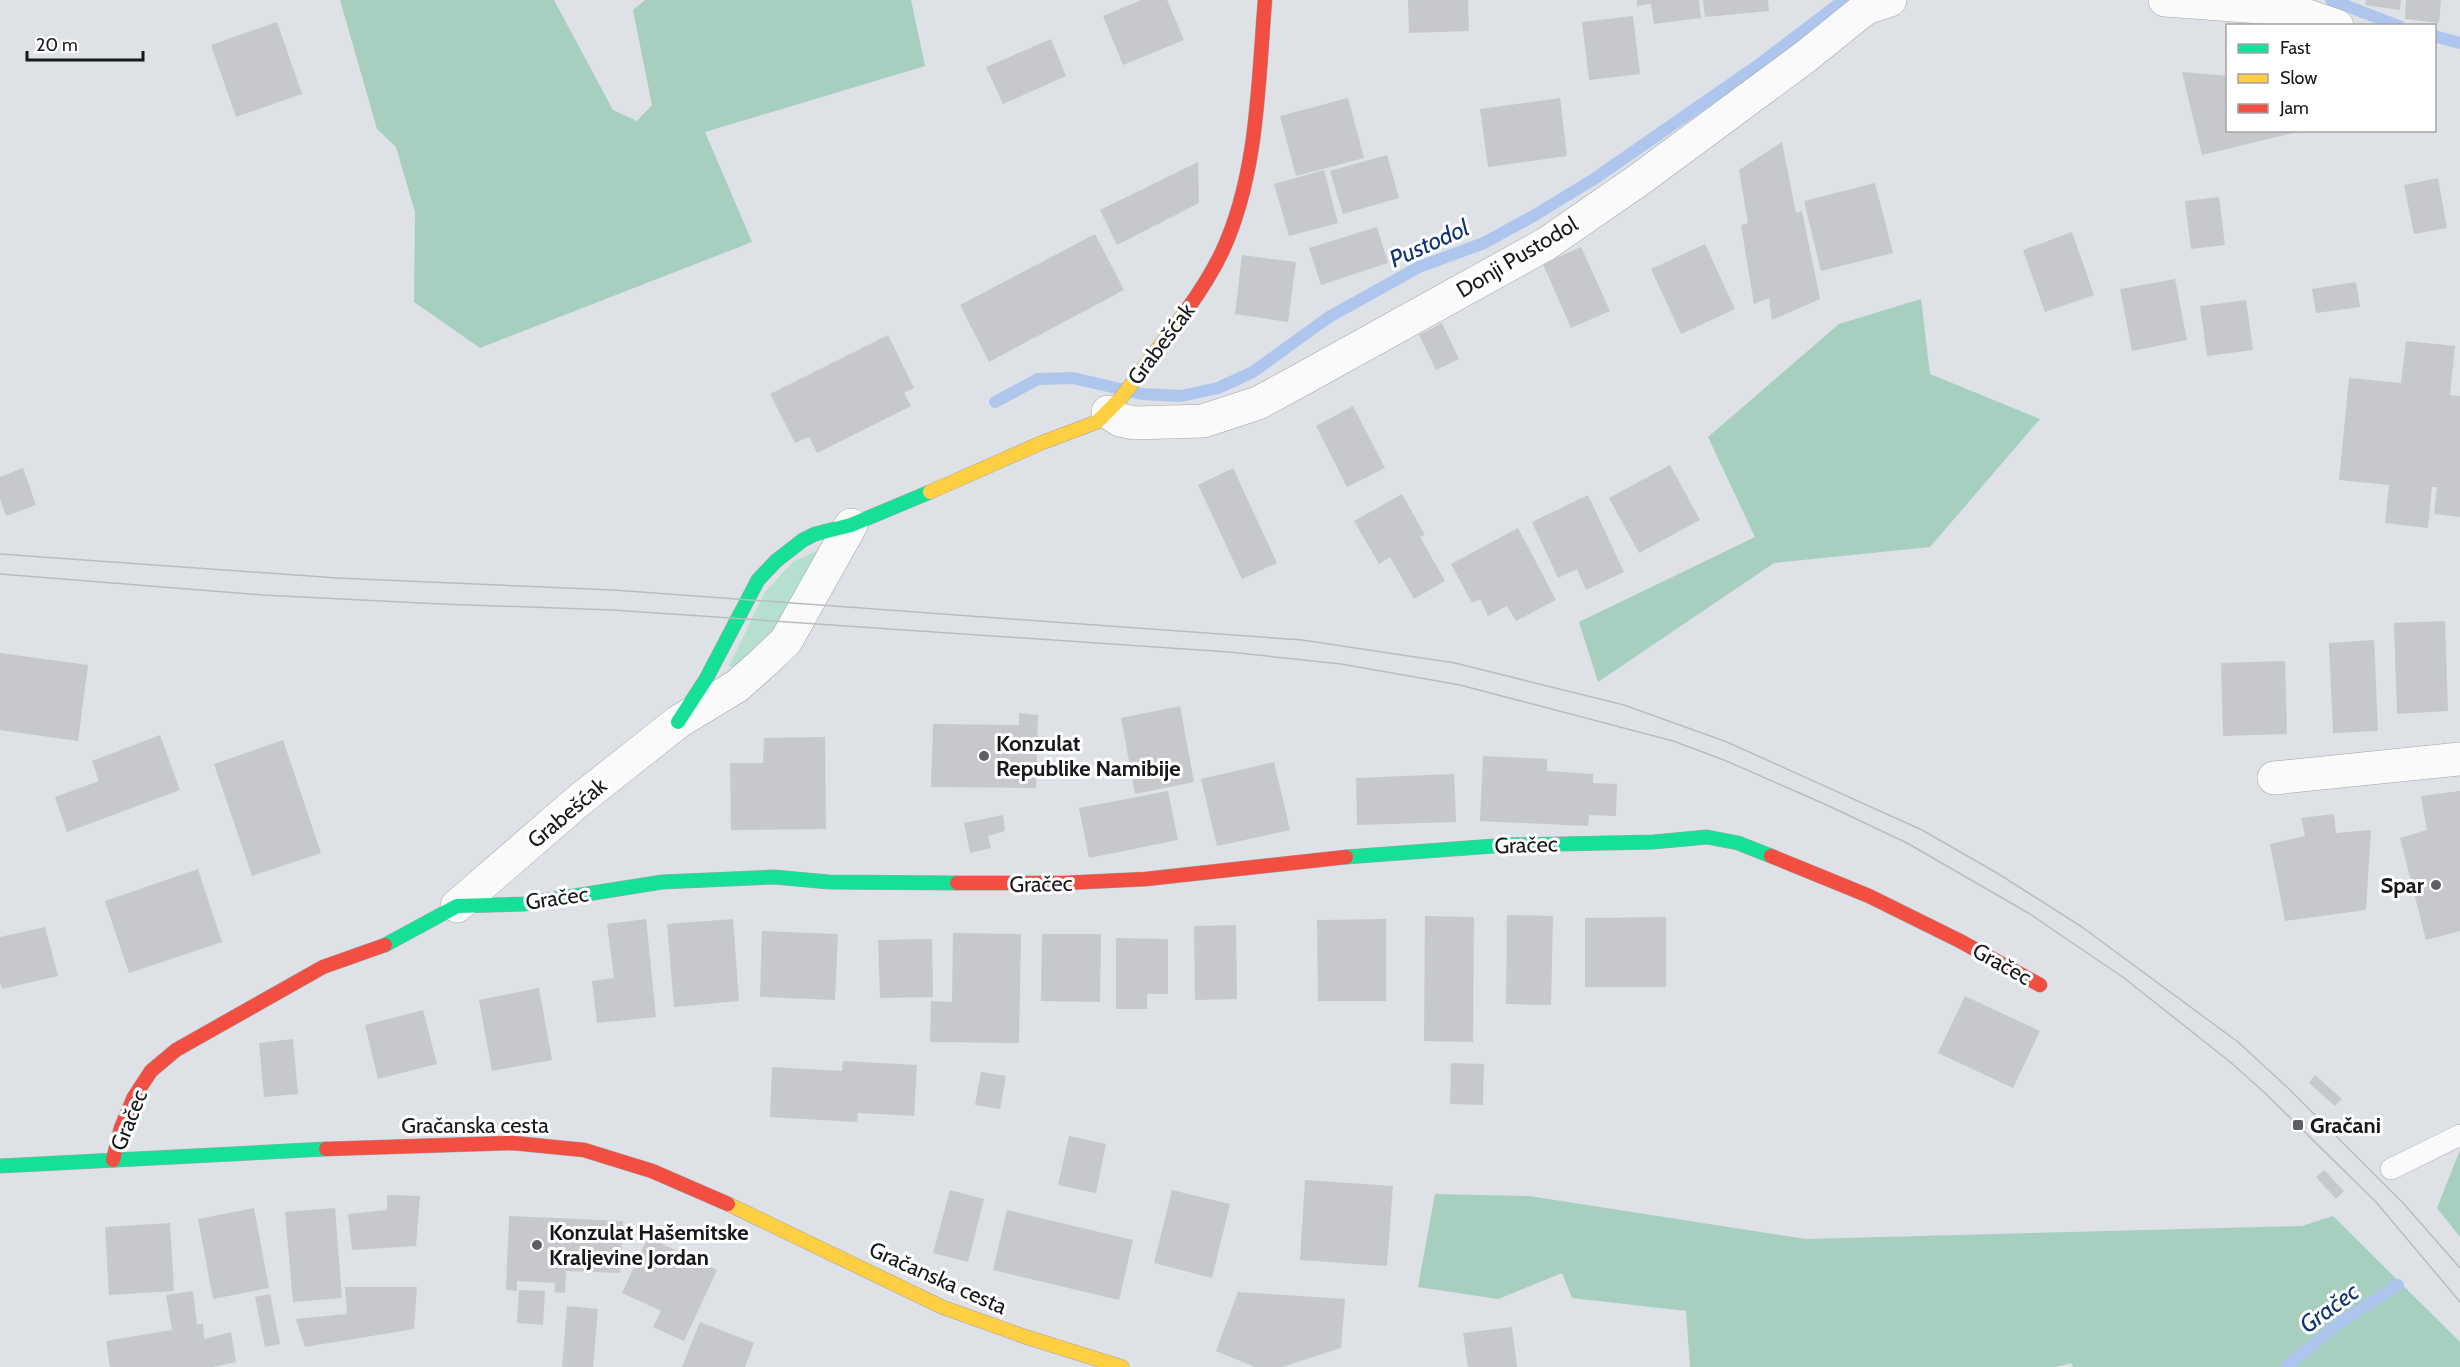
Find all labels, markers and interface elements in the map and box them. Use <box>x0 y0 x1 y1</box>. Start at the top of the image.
scale bar <box>27 24 142 62</box>
legend <box>2226 24 2436 132</box>
text: 20 m <box>36 34 78 56</box>
text: Fast <box>2280 37 2311 59</box>
text: Slow <box>2280 67 2317 89</box>
text: Jam <box>2279 97 2309 119</box>
street label: Donji Pustodol <box>1452 210 1583 304</box>
water label: Pustodol <box>1385 212 1474 273</box>
street label: Grabešćak <box>1122 298 1200 390</box>
place label: Konzulat Republike Namibije <box>996 730 1181 782</box>
marker: Konzulat Republike Namibije <box>977 749 991 763</box>
street label: Grabešćak <box>522 772 612 854</box>
street label: Gračec <box>1494 830 1558 860</box>
street label: Gračec <box>1009 870 1073 898</box>
place label: Spar <box>2381 872 2425 899</box>
marker: Spar <box>2429 878 2443 892</box>
street label: Gračec <box>524 880 590 916</box>
street label: Gračec <box>1968 937 2036 991</box>
street label: Gračec <box>105 1086 153 1154</box>
street label: Gračanska cesta <box>401 1112 549 1139</box>
place label: Gračani <box>2310 1112 2381 1139</box>
marker: Gračani <box>2291 1118 2305 1132</box>
place label: Konzulat Hašemitske Kraljevine Jordan <box>549 1219 749 1271</box>
street label: Gračanska cesta <box>865 1236 1011 1320</box>
marker: Konzulat Hašemitske Kraljevine Jordan <box>530 1238 544 1252</box>
water label: Gračec <box>2294 1276 2365 1339</box>

